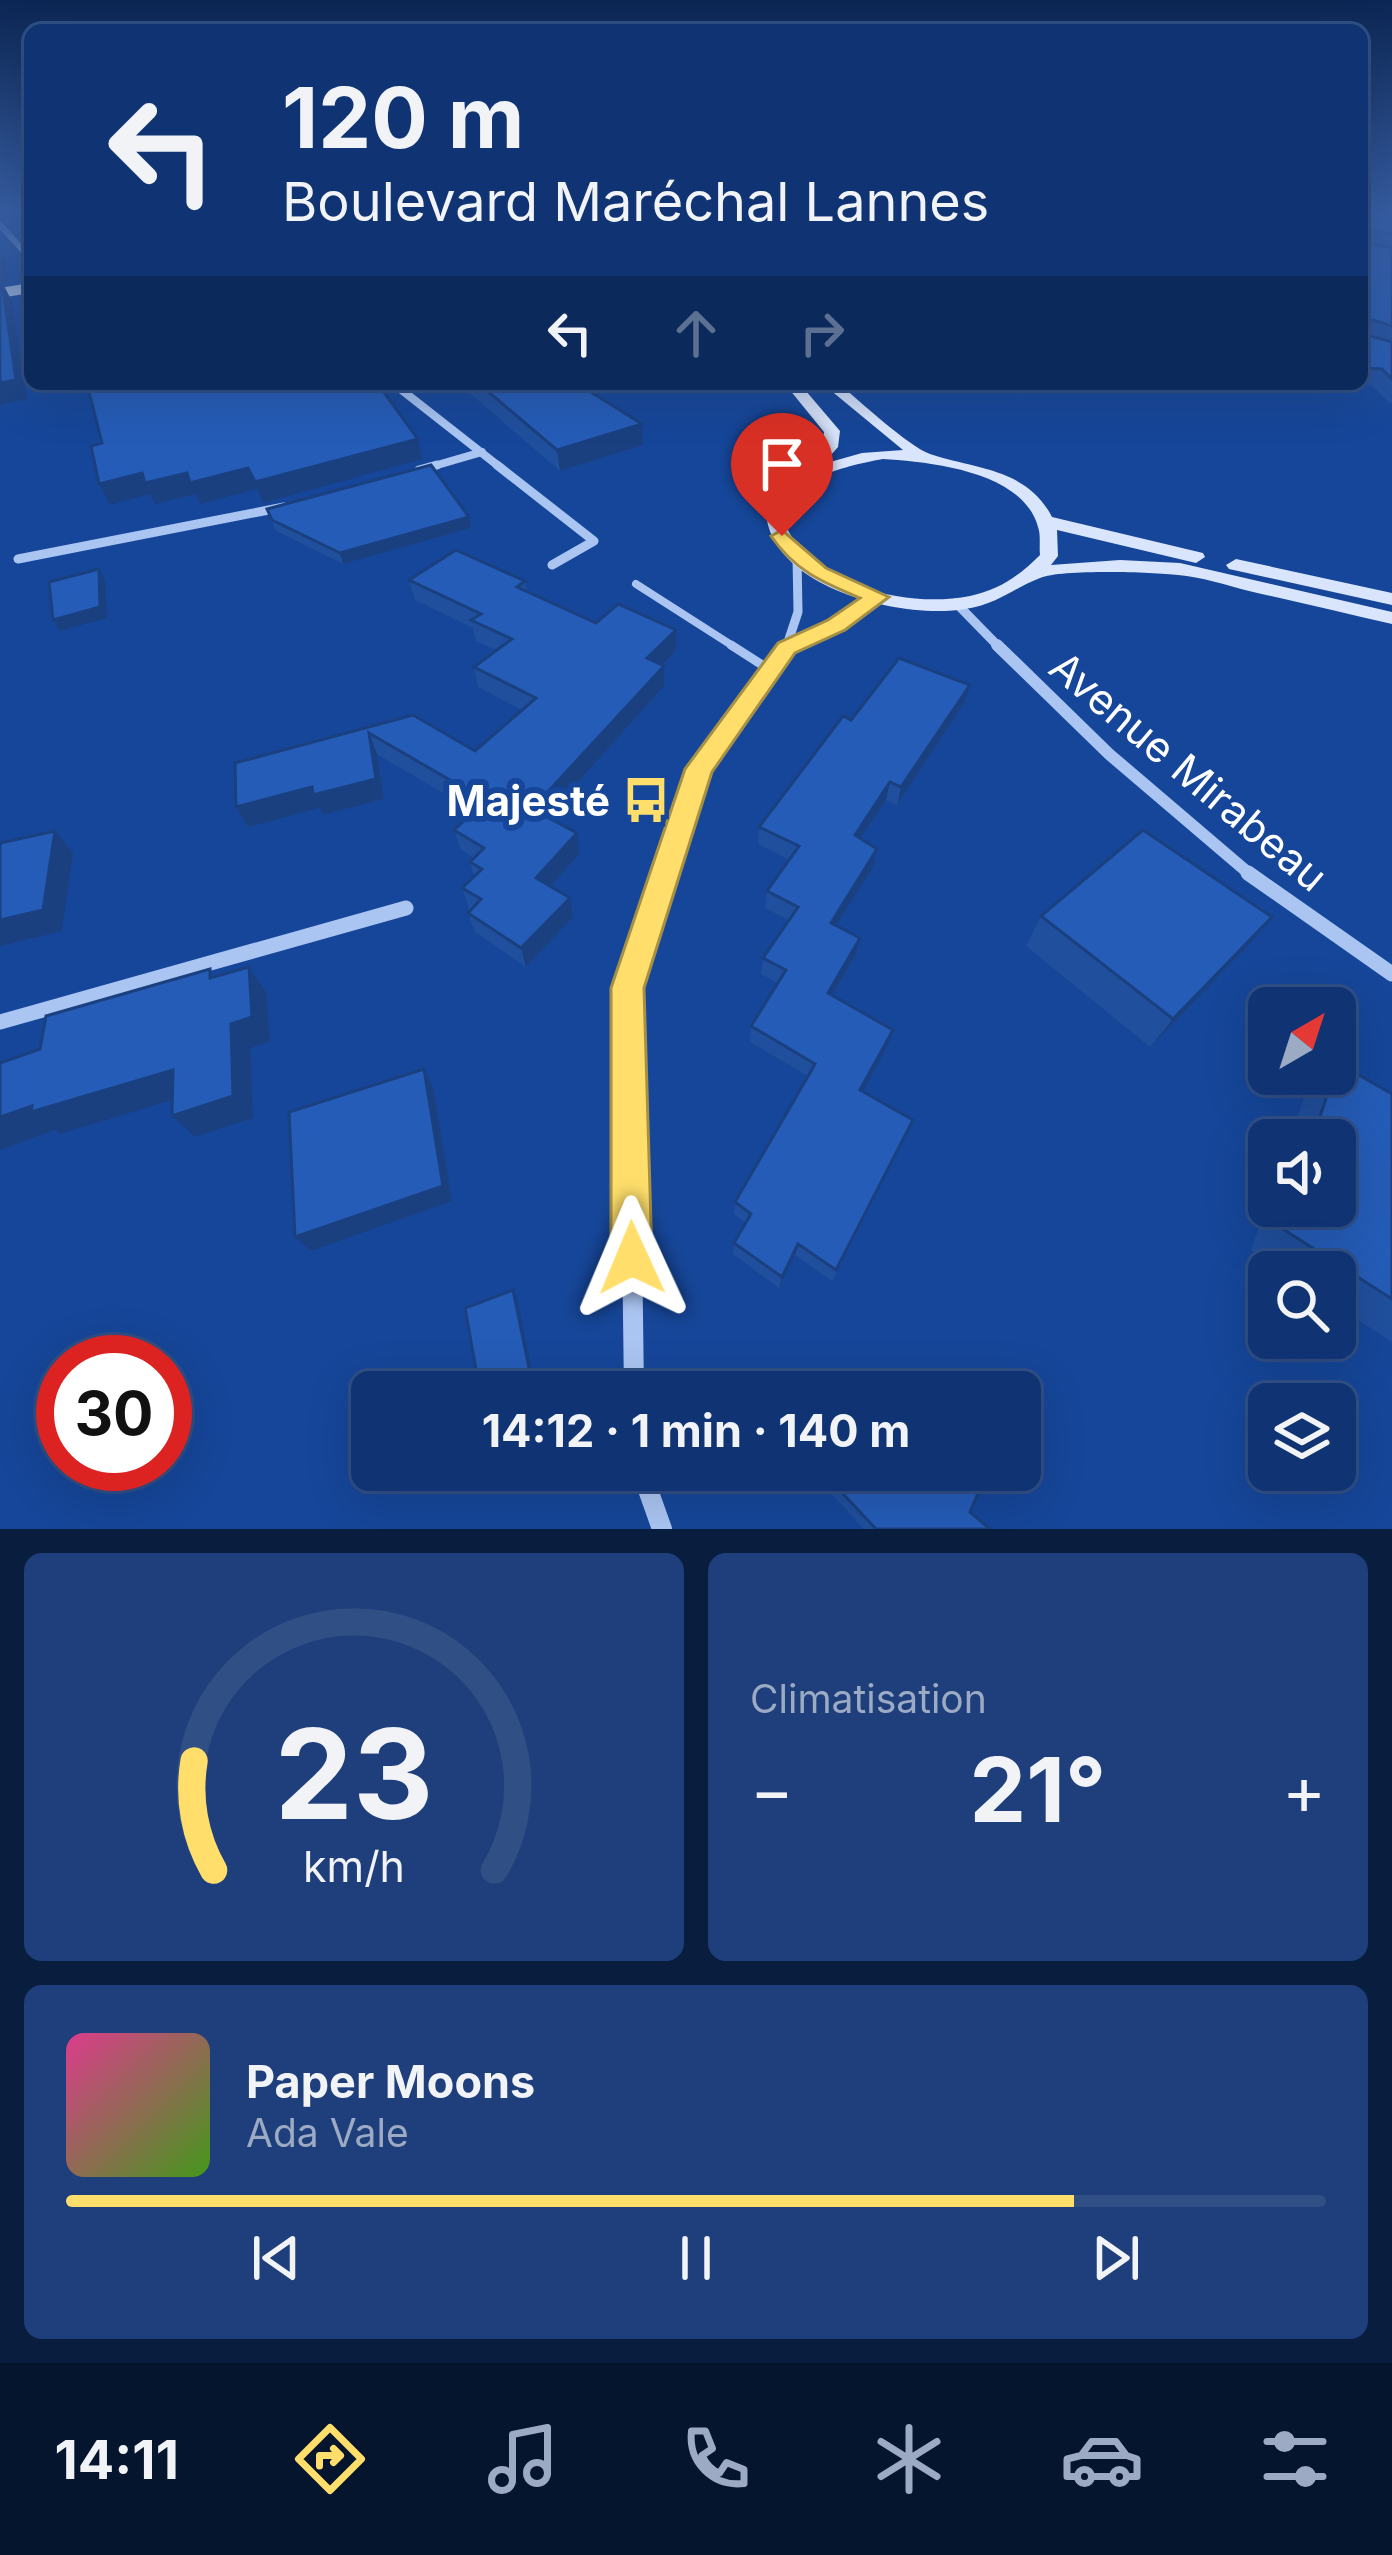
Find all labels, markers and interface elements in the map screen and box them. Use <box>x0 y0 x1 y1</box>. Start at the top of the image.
text: 120 m <box>282 67 524 168</box>
icon: left <box>84 72 240 228</box>
text: Boulevard Maréchal Lannes <box>282 169 989 234</box>
icon: left <box>537 300 603 366</box>
icon: ahead <box>663 300 729 366</box>
icon: right <box>789 300 855 366</box>
pin <box>731 413 833 536</box>
icon: arrive <box>749 431 815 497</box>
street label: Avenue Mirabeau <box>1040 640 1338 902</box>
place label: Majesté <box>447 775 610 826</box>
bus stop icon: Majesté <box>621 775 671 825</box>
north arrow <box>1248 987 1356 1095</box>
map controls <box>1248 987 1356 1491</box>
button: sound <box>1248 1119 1356 1227</box>
position arrow <box>569 1195 695 1321</box>
button: search <box>1248 1251 1356 1359</box>
speed limit sign: 30 <box>36 1335 192 1491</box>
button: layers <box>1248 1383 1356 1491</box>
text: 14:12 · 1 min · 140 m <box>482 1403 910 1458</box>
text: Climatisation <box>750 1675 987 1722</box>
text: 23 <box>274 1698 434 1849</box>
text: 21° <box>970 1735 1106 1844</box>
text: − <box>750 1750 794 1830</box>
text: + <box>1282 1750 1326 1830</box>
text: km/h <box>303 1840 405 1892</box>
text: Paper Moons <box>246 2054 535 2109</box>
text: Ada Vale <box>246 2109 409 2156</box>
icon: previous <box>243 2225 309 2291</box>
icon: pause <box>663 2225 729 2291</box>
icon: next <box>1083 2225 1149 2291</box>
icon: directions <box>288 2417 372 2501</box>
icon: music <box>481 2417 565 2501</box>
icon: phone <box>674 2417 758 2501</box>
icon: climate <box>867 2417 951 2501</box>
icon: car <box>1060 2417 1144 2501</box>
icon: filters <box>1253 2417 1337 2501</box>
text: 14:11 <box>55 2427 179 2492</box>

